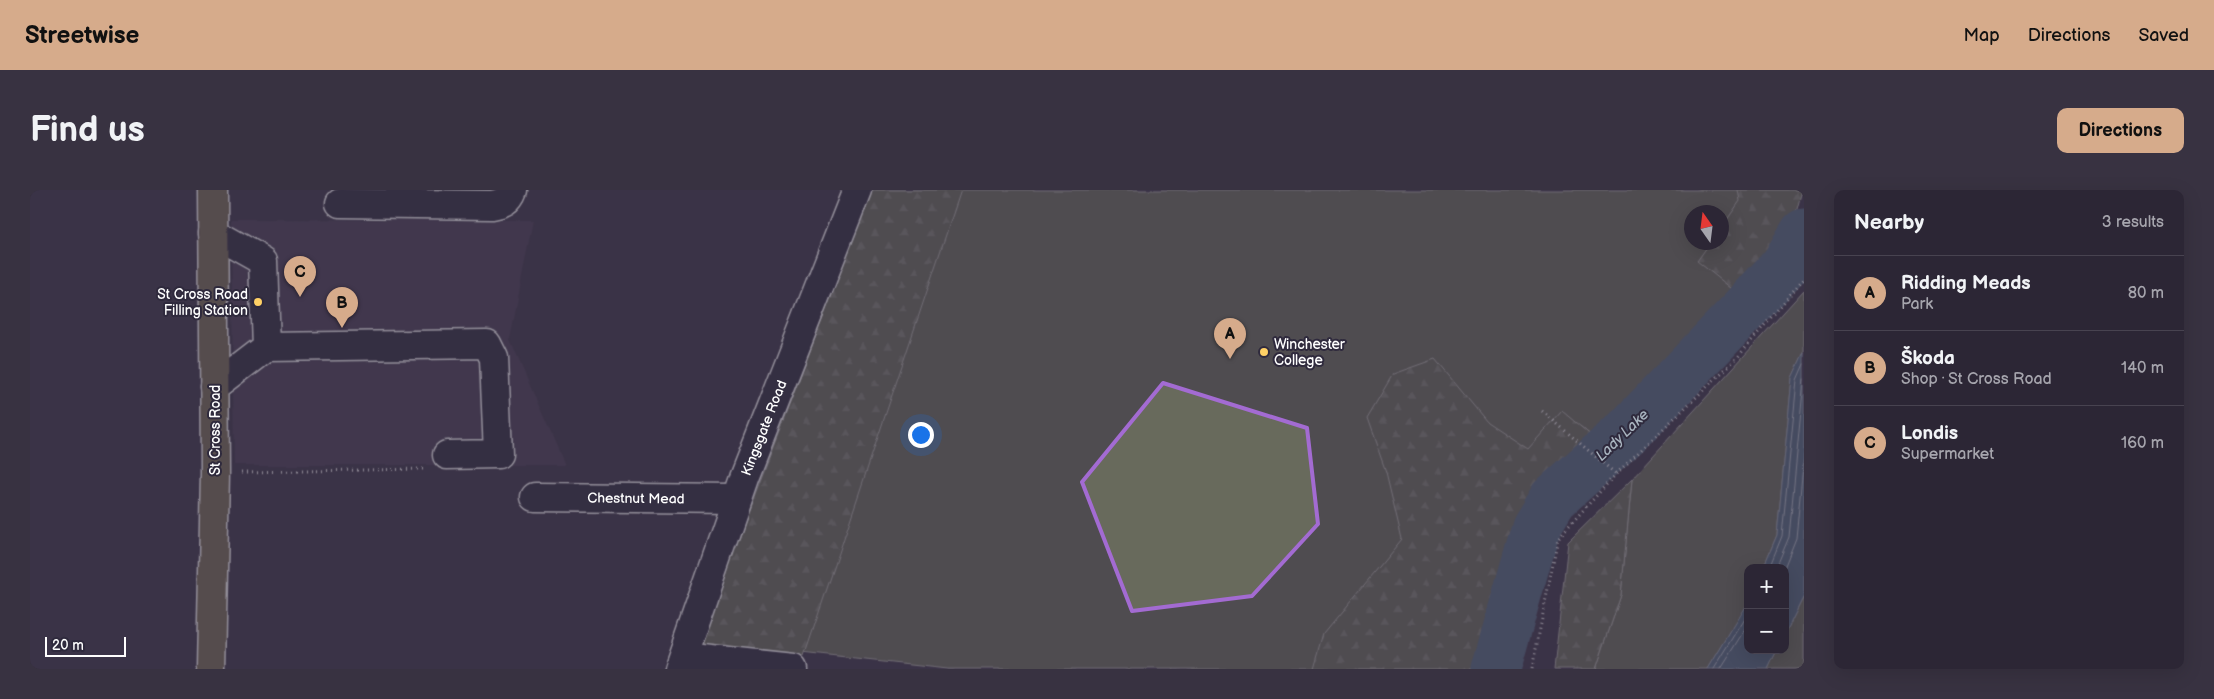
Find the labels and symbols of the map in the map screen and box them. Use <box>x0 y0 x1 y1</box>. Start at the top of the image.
north arrow <box>1684 205 1729 250</box>
pin: C <box>284 256 316 297</box>
place label: St Cross Road Filling Station <box>157 286 248 319</box>
pin: B <box>326 287 358 328</box>
marker: St Cross Road Filling Station <box>252 296 264 308</box>
pin: A <box>1214 318 1246 359</box>
place label: Winchester College <box>1274 336 1346 369</box>
marker: Winchester College <box>1258 346 1270 358</box>
street label: Kingsgate Road <box>738 378 791 478</box>
street label: St Cross Road <box>207 385 224 475</box>
water label: Lady Lake <box>1592 405 1653 465</box>
your location <box>908 422 934 448</box>
street label: Chestnut Mead <box>587 490 685 507</box>
scale bar <box>45 634 126 657</box>

